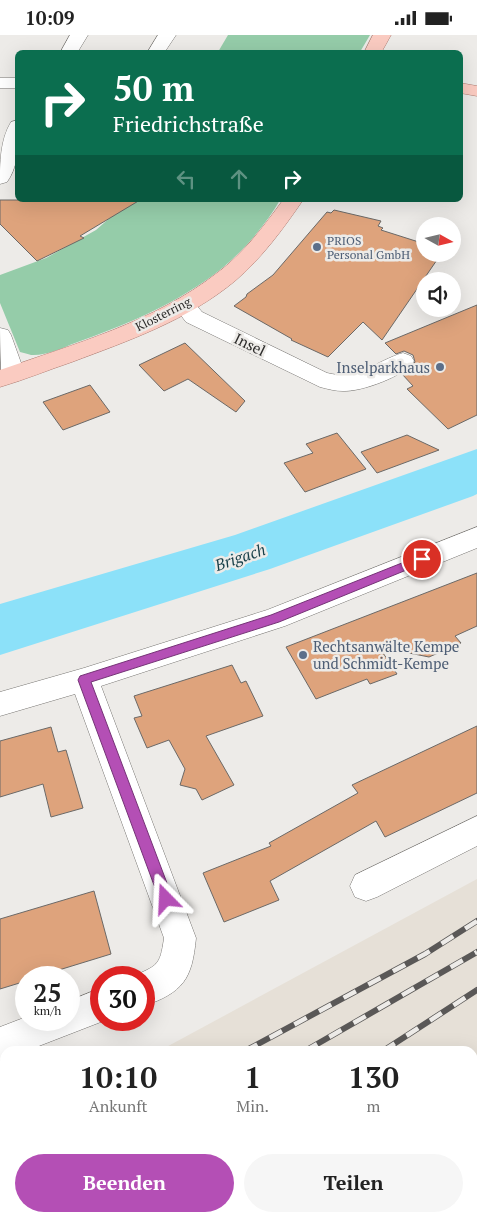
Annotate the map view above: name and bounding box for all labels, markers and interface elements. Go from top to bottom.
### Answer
text: 10:09 [25,5,74,30]
text: 50 m [113,65,194,111]
icon: right [30,70,95,135]
text: Friedrichstraße [113,109,264,138]
icon: left [172,165,200,193]
icon: ahead [225,165,253,193]
icon: right [278,165,306,193]
north arrow [416,217,461,263]
map controls [416,217,461,317]
place label: PRIOS Personal GmbH [327,233,410,262]
marker: PRIOS Personal GmbH [311,241,323,253]
button: sound [416,272,461,317]
street label: Klosterring [133,293,194,334]
street label: Insel [231,328,269,360]
place label: Inselparkhaus [336,357,430,377]
marker: Inselparkhaus [434,361,446,373]
water label: Brigach [211,538,268,576]
pin [401,538,443,580]
icon: arrive [408,545,436,573]
place label: Rechtsanwälte Kempe und Schmidt-Kempe [313,636,459,673]
marker: Rechtsanwälte Kempe und Schmidt-Kempe [297,649,309,661]
position arrow [139,872,191,924]
speed limit sign: 30 [90,966,155,1031]
text: 25 [33,976,62,1009]
text: km/h [34,1003,61,1018]
text: 10:10 [79,1057,157,1097]
text: 1 [244,1057,261,1097]
text: 130 [348,1057,399,1097]
text: Ankunft [89,1095,147,1117]
text: Min. [236,1095,269,1117]
text: m [367,1095,380,1117]
button: Beenden [15,1154,234,1212]
button: Teilen [244,1154,463,1212]

